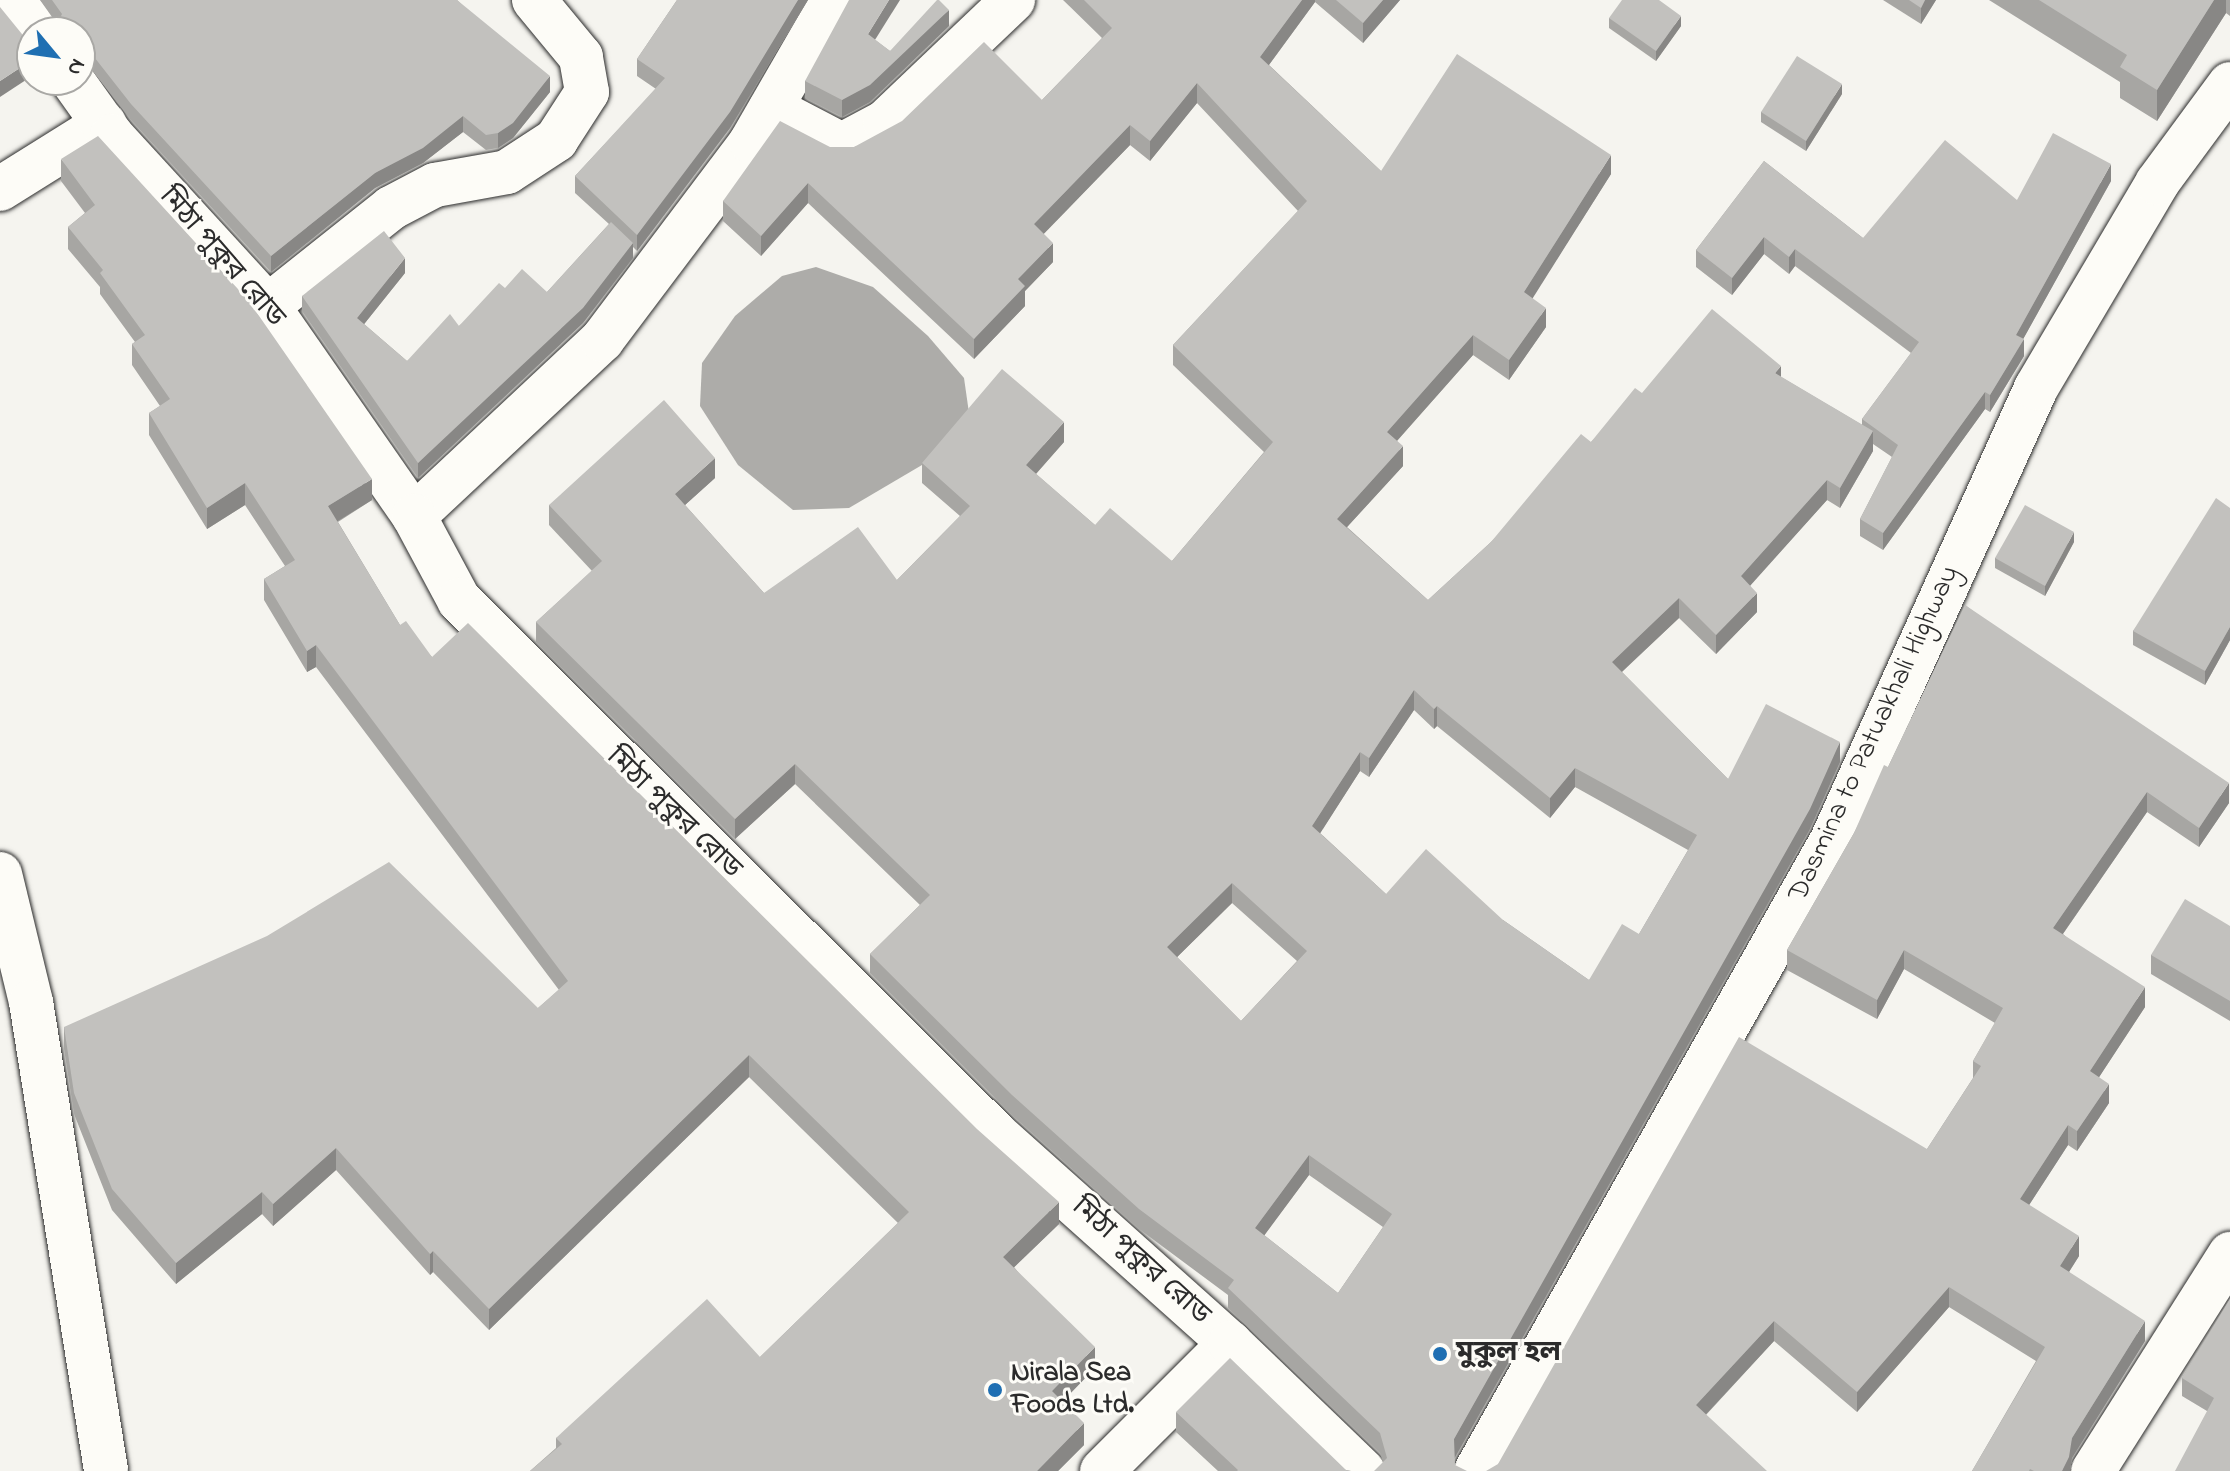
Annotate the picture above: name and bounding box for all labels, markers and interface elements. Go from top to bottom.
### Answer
north arrow [16,16,96,96]
text: N [58,52,93,81]
street label: মিঠা পুকুর রোড [151,181,291,335]
street label: Dasmina to Patuakhali Highway [1782,561,1968,907]
street label: মিঠা পুকুর রোড [598,741,748,887]
street label: মিঠা পুকুর রোড [1064,1191,1216,1333]
place label: মুকুল হল [1456,1337,1561,1371]
marker: মুকুল হল [1431,1345,1449,1363]
place label: Nirala Sea Foods Ltd. [1011,1357,1134,1423]
marker: Nirala Sea Foods Ltd. [986,1381,1004,1399]

